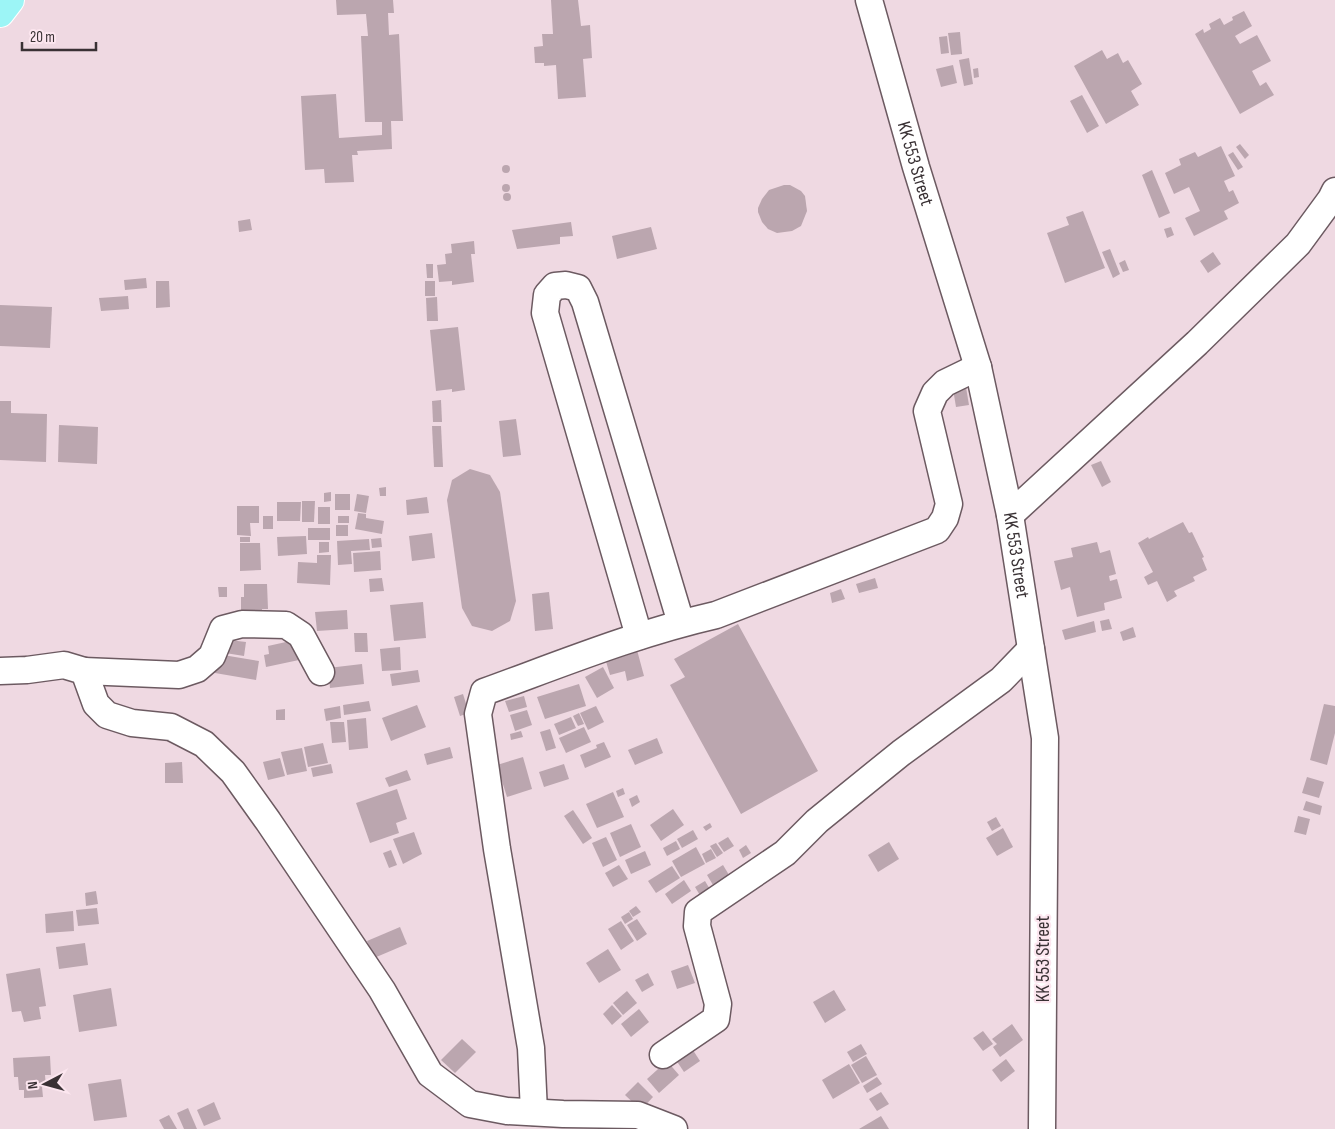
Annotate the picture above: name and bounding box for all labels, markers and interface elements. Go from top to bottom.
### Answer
scale bar [22,20,96,52]
text: 20 m [30,28,55,47]
street label: KK 553 Street [892,119,939,209]
street label: KK 553 Street [998,511,1034,600]
street label: KK 553 Street [1032,916,1055,1002]
north arrow [20,1059,70,1109]
text: N [24,1081,41,1090]

